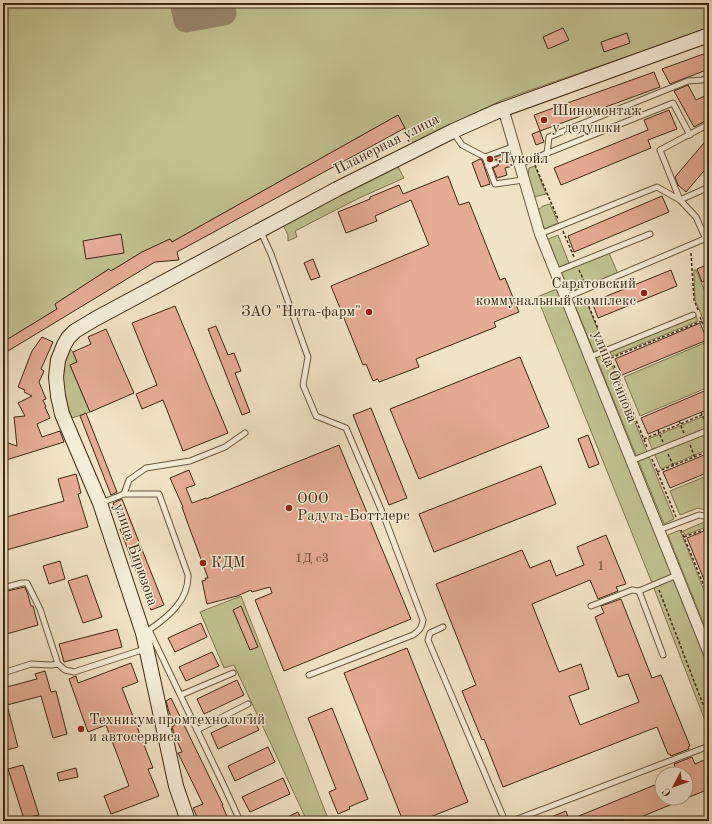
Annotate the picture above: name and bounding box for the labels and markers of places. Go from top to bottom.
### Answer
place label: Шиномонтаж у дедушки [552,104,642,136]
marker: Шиномонтаж у дедушки [539,115,549,125]
place label: Лукойл [498,152,548,167]
marker: Лукойл [485,154,495,164]
place label: Саратовский коммунальный комплекс [476,277,636,309]
marker: Саратовский коммунальный комплекс [639,288,649,298]
place label: ЗАО "Нита-фарм" [241,305,361,320]
marker: ЗАО "Нита-фарм" [364,307,374,317]
place label: ООО Радуга-Боттлерс [297,492,410,524]
marker: ООО Радуга-Боттлерс [284,503,294,513]
place label: КДМ [211,556,246,571]
marker: КДМ [198,558,208,568]
place label: Техникум промтехнологий и автосервиса [89,713,265,745]
marker: Техникум промтехнологий и автосервиса [76,724,86,734]

